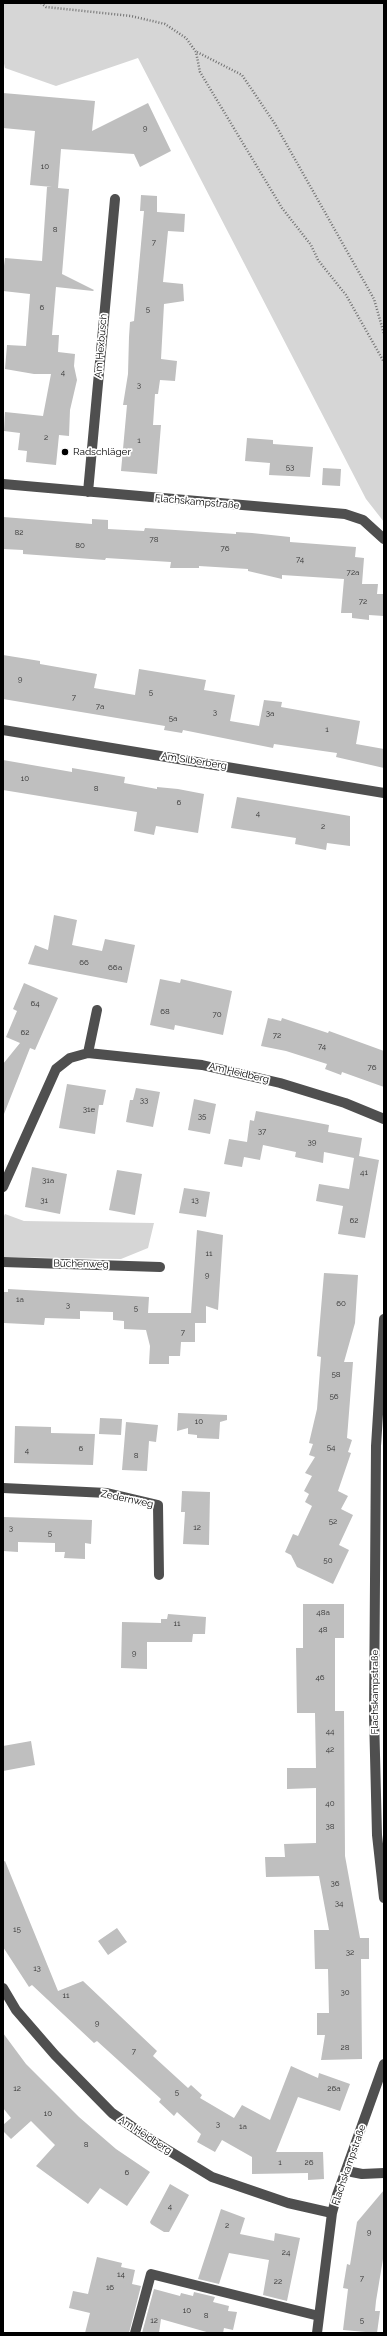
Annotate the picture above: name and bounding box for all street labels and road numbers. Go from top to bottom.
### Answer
street label: Am Hexbusch [92,313,110,379]
street label: Flachskampstraße [154,492,240,512]
street label: Am Silberberg [160,750,228,772]
street label: Am Heidberg [208,1060,270,1086]
street label: Buchenweg [53,1258,109,1270]
street label: Zedernweg [100,1488,154,1510]
street label: Flachskampstraße [369,1650,381,1734]
street label: Am Heidberg [116,2113,174,2157]
street label: Flachskampstraße [330,2123,368,2207]

